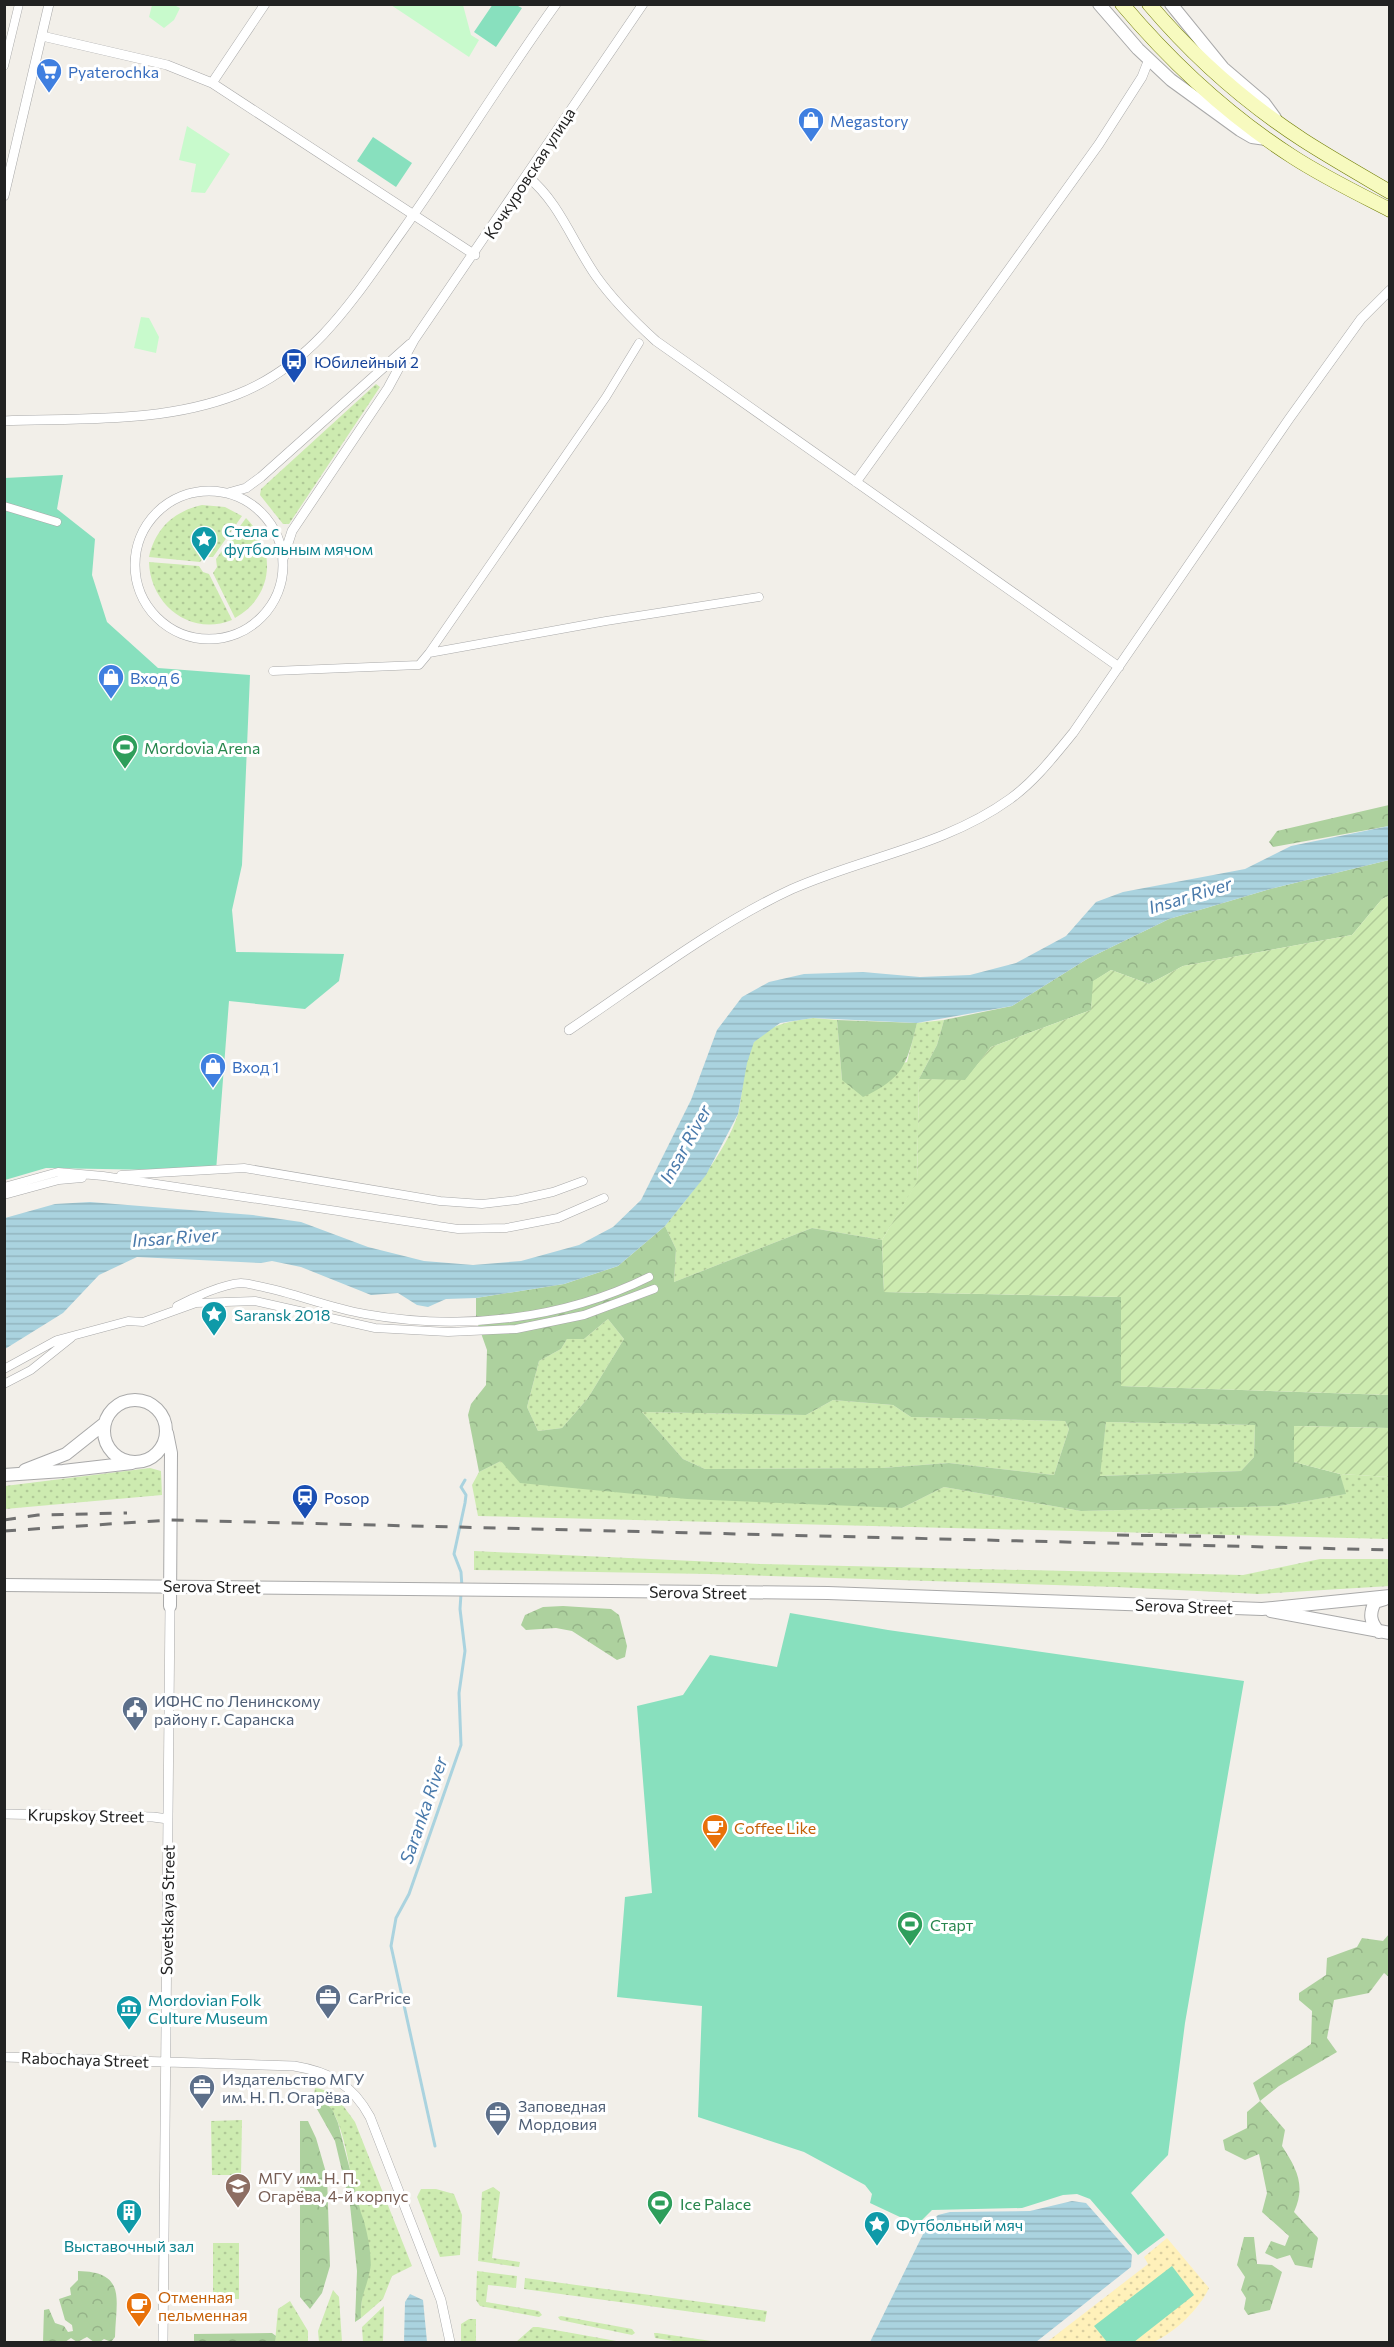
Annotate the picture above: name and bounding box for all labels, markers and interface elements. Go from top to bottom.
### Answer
supermarket icon: Pyaterochka [34,56,64,94]
place label: Pyaterochka [68,62,159,81]
street label: Кочкуровская улица [480,104,578,242]
shop icon: Megastory [796,105,826,143]
place label: Megastory [830,111,909,130]
bus stop icon: Юбилейный 2 [279,346,309,384]
place label: Юбилейный 2 [314,352,419,371]
place label: Стела с футбольным мячом [224,521,373,558]
place icon: Стела с футбольным мячом [189,524,219,562]
shop icon: Вход 6 [96,662,126,700]
place label: Вход 6 [130,668,180,687]
sports icon: Mordovia Arena [110,732,140,770]
place label: Mordovia Arena [144,738,260,757]
water label: Insar River [1146,872,1235,918]
shop icon: Вход 1 [198,1051,228,1089]
place label: Вход 1 [232,1057,279,1076]
water label: Insar River [655,1100,716,1187]
water label: Insar River [131,1223,219,1251]
place icon: Saransk 2018 [199,1299,229,1337]
place label: Saransk 2018 [234,1305,330,1324]
station icon: Posop [290,1482,320,1520]
place label: Posop [324,1488,369,1507]
street label: Serova Street [163,1576,262,1596]
street label: Serova Street [649,1582,748,1602]
street label: Serova Street [1135,1595,1234,1617]
place label: ИФНС по Ленинскому району г. Саранска [154,1691,321,1728]
public building icon: ИФНС по Ленинскому району г. Саранска [120,1694,150,1732]
water label: Saranka River [394,1753,452,1866]
street label: Krupskoy Street [27,1804,145,1826]
cafe icon: Coffee Like [700,1812,730,1850]
place label: Coffee Like [734,1818,816,1837]
street label: Sovetskaya Street [156,1844,178,1975]
sports icon: Старт [895,1909,925,1947]
place label: Старт [930,1915,974,1934]
office icon: CarPrice [313,1982,343,2020]
place label: CarPrice [348,1988,411,2007]
place label: Mordovian Folk Culture Museum [148,1990,268,2027]
museum icon: Mordovian Folk Culture Museum [114,1993,144,2031]
street label: Rabochaya Street [21,2047,150,2071]
place label: Издательство МГУ им. Н. П. Огарёва [222,2069,365,2106]
office icon: Издательство МГУ им. Н. П. Огарёва [187,2072,217,2110]
place label: Заповедная Мордовия [518,2096,606,2133]
office icon: Заповедная Мордовия [483,2099,513,2137]
place label: МГУ им. Н. П. Огарёва, 4-й корпус [258,2168,409,2205]
school or university icon: МГУ им. Н. П. Огарёва, 4-й корпус [223,2171,253,2209]
sports icon: Ice Palace [645,2188,675,2226]
place label: Ice Palace [680,2194,751,2213]
building icon: Выставочный зал [114,2197,144,2235]
place icon: Футбольный мяч [862,2209,892,2247]
place label: Футбольный мяч [896,2215,1023,2234]
place label: Выставочный зал [64,2236,194,2255]
place label: Отменная пельменная [158,2287,248,2324]
cafe icon: Отменная пельменная [124,2290,154,2328]

